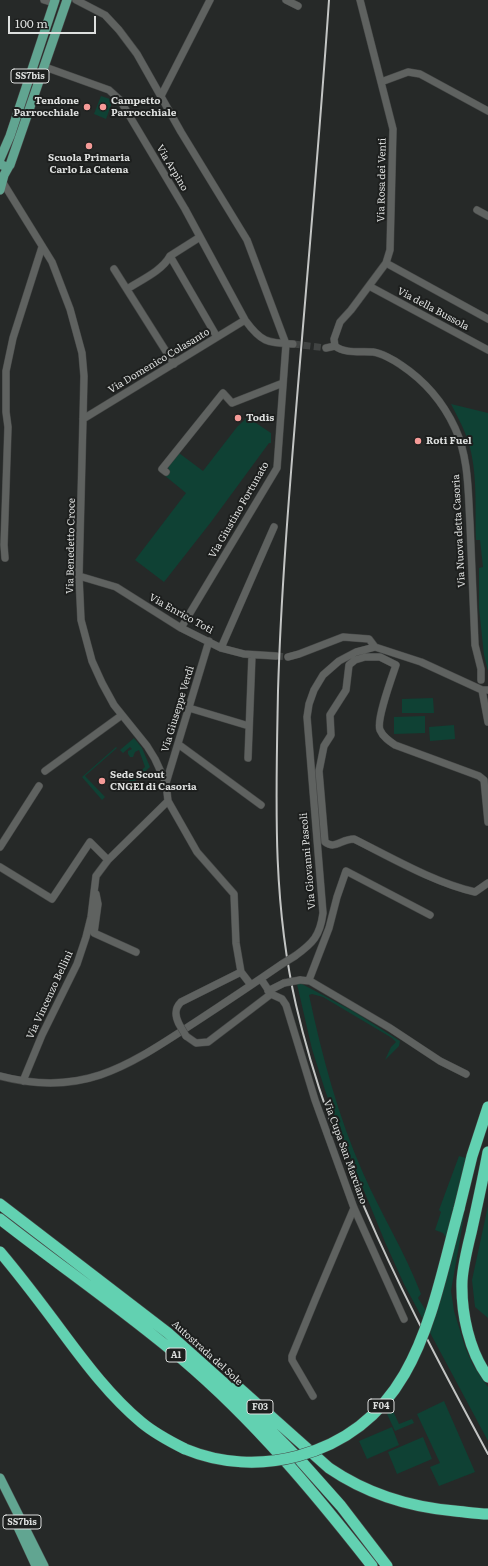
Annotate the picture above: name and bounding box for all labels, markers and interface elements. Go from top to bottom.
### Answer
scale bar [10,8,98,34]
text: 100 m [15,14,48,32]
road number: SS7bis [11,69,49,83]
place label: Tendone Parrocchiale [14,95,79,118]
place label: Campetto Parrocchiale [111,95,176,118]
marker: Tendone Parrocchiale [82,102,92,112]
marker: Campetto Parrocchiale [98,102,108,112]
street label: Via Rosa dei Venti [375,138,389,222]
marker: Scuola Primaria Carlo La Catena [84,141,94,151]
street label: Via Arpino [154,143,190,193]
place label: Scuola Primaria Carlo La Catena [48,152,130,176]
street label: Via della Bussola [395,285,471,333]
street label: Via Domenico Colasanto [106,326,212,396]
place label: Todis [246,412,274,424]
marker: Todis [233,413,243,423]
place label: Roti Fuel [426,435,472,447]
marker: Roti Fuel [413,436,423,446]
street label: Via Giustino Fortunato [206,460,272,560]
street label: Via Nuova detta Casoria [450,474,468,588]
street label: Via Benedetto Croce [64,498,78,594]
street label: Via Enrico Toti [147,591,215,637]
street label: Via Giuseppe Verdi [159,664,197,754]
place label: Sede Scout CNGEI di Casoria [110,769,197,792]
marker: Sede Scout CNGEI di Casoria [97,776,107,786]
street label: Via Giovanni Pascoli [298,812,318,910]
street label: Via Vincenzo Bellini [24,949,76,1041]
street label: Via Cupa San Marciano [321,1098,369,1206]
street label: Autostrada del Sole [169,1318,245,1388]
road number: A1 [166,1348,186,1362]
road number: F04 [368,1399,394,1413]
road number: F03 [247,1400,273,1414]
road number: SS7bis [3,1515,41,1529]

